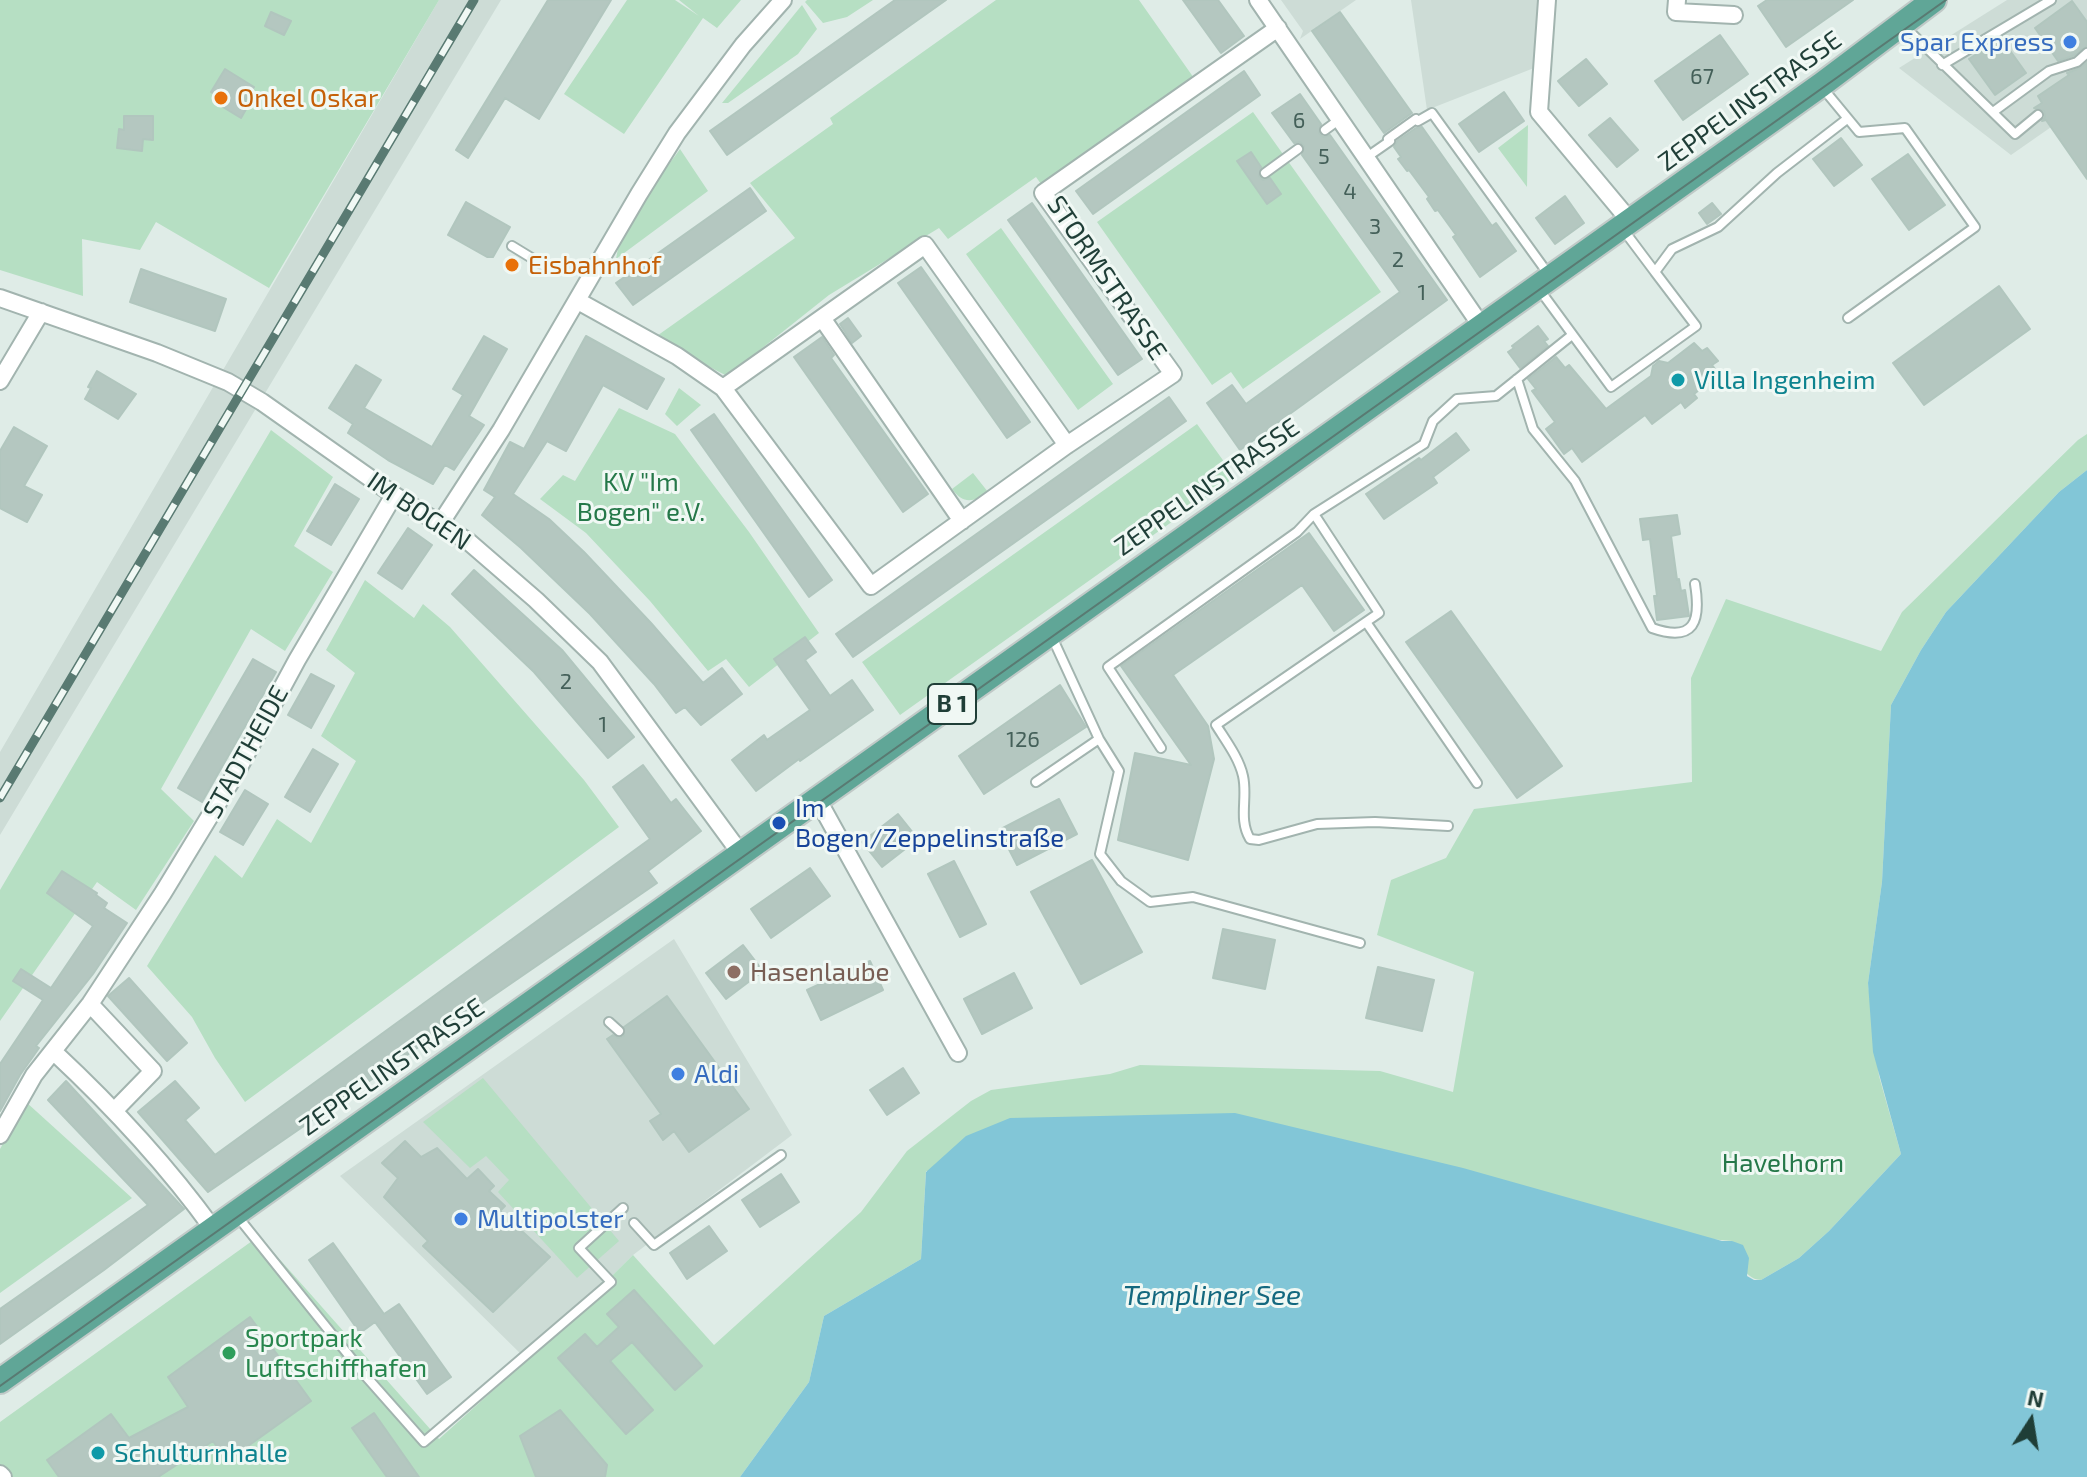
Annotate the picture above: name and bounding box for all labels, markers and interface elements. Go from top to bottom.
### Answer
street label: ZEPPELINSTRASSE [1652,24,1848,178]
place label: Spar Express [1900,26,2054,58]
marker: Spar Express [2061,33,2079,51]
house number: 67 [1690,64,1714,90]
place label: Onkel Oskar [237,82,378,114]
marker: Onkel Oskar [212,89,230,107]
house number: 6 [1293,108,1305,134]
house number: 5 [1318,144,1330,170]
house number: 4 [1343,179,1357,205]
street label: STORMSTRASSE [1041,190,1173,366]
house number: 3 [1369,214,1381,240]
house number: 2 [1392,247,1404,273]
place label: Eisbahnhof [528,249,661,281]
marker: Eisbahnhof [503,256,521,274]
house number: 1 [1418,280,1426,306]
place label: Villa Ingenheim [1694,364,1875,396]
marker: Villa Ingenheim [1669,371,1687,389]
street label: ZEPPELINSTRASSE [1108,412,1306,562]
street label: IM BOGEN [361,465,477,557]
park label: KV "Im Bogen" e.V. [577,466,705,528]
house number: 2 [560,669,572,695]
street label: STADTHEIDE [197,680,295,824]
road number: B 1 [928,684,976,724]
house number: 1 [599,712,607,738]
house number: 126 [1006,727,1040,753]
place label: Im Bogen/Zeppelinstraße [795,792,1064,854]
marker: Im Bogen/Zeppelinstraße [770,814,788,832]
place label: Hasenlaube [750,956,890,988]
marker: Hasenlaube [725,963,743,981]
street label: ZEPPELINSTRASSE [293,992,491,1142]
place label: Aldi [694,1058,739,1090]
marker: Aldi [669,1065,687,1083]
park label: Havelhorn [1722,1147,1844,1179]
place label: Multipolster [477,1203,624,1235]
marker: Multipolster [452,1210,470,1228]
water label: Templiner See [1123,1279,1301,1313]
place label: Sportpark Luftschiffhafen [245,1322,427,1384]
marker: Sportpark Luftschiffhafen [220,1344,238,1362]
north arrow [1991,1381,2071,1461]
text: N [2026,1383,2046,1412]
place label: Schulturnhalle [114,1437,288,1469]
marker: Schulturnhalle [89,1444,107,1462]

